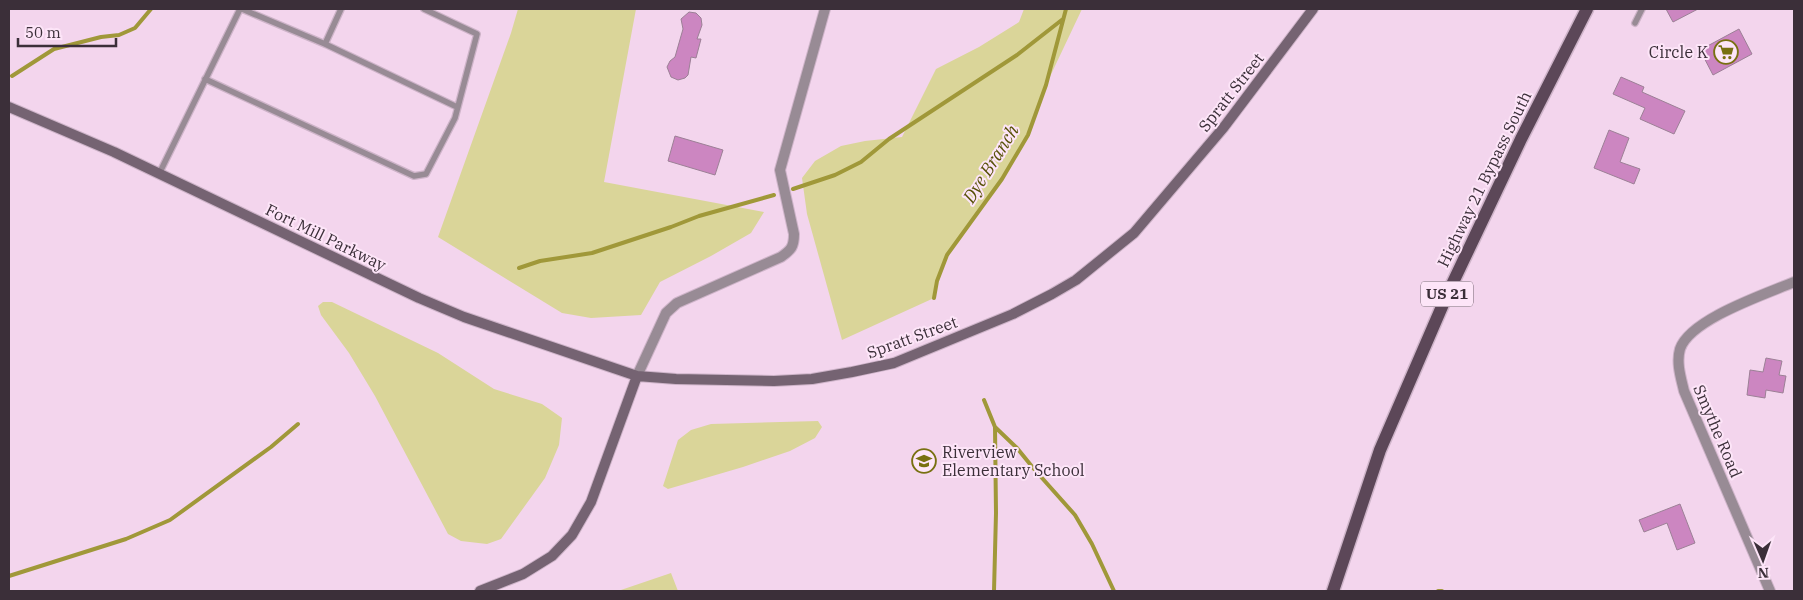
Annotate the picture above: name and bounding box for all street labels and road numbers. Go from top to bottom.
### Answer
street label: Spratt Street [1194,48,1268,135]
street label: Highway 21 Bypass South [1433,88,1535,270]
street label: Fort Mill Parkway [262,199,390,275]
road number: US 21 [1421,282,1473,306]
street label: Spratt Street [864,311,960,363]
street label: Smythe Road [1689,381,1747,481]

